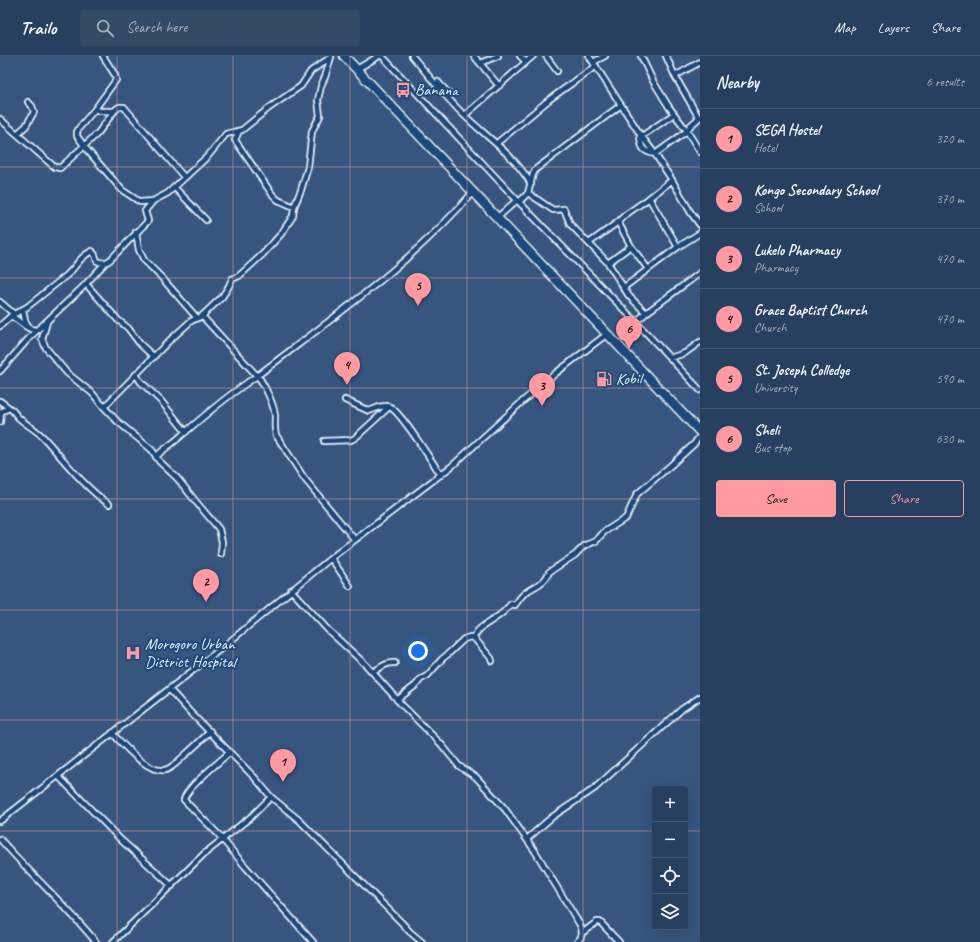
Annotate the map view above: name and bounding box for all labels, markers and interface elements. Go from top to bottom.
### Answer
search box [80,10,360,46]
text: Trailo [20,16,56,40]
icon: search [94,17,116,39]
text: Search here [126,18,188,37]
text: Map [834,19,856,36]
text: Layers [878,19,909,36]
text: Share [931,19,960,36]
text: Nearby [716,72,759,93]
text: 6 results [926,74,964,90]
place label: Banana [415,80,459,100]
bus stop icon: Banana [394,81,412,99]
text: SEGA Hostel [754,121,820,140]
text: 1 [726,131,732,147]
text: 320 m [936,131,964,147]
text: Hotel [754,140,777,156]
text: Kongo Secondary School [754,181,878,200]
text: 2 [726,191,732,207]
text: 370 m [936,191,964,207]
text: School [754,200,782,216]
text: Lukelo Pharmacy [754,241,840,260]
text: 3 [726,251,732,267]
text: 470 m [936,251,964,267]
text: Pharmacy [754,260,798,276]
pin: 5 [405,273,431,306]
text: Grace Baptist Church [754,301,867,320]
text: 4 [726,311,732,327]
text: 470 m [936,311,964,327]
pin: 6 [616,316,642,349]
text: Church [754,320,787,336]
pin: 4 [334,352,360,385]
text: St. Joseph Colledge [754,361,849,380]
place label: Kobil [616,369,645,389]
fuel station icon: Kobil [595,370,613,388]
text: 5 [726,371,732,387]
text: 590 m [936,371,964,387]
pin: 3 [529,373,555,406]
text: University [754,380,797,396]
text: Sheli [754,421,779,440]
text: 6 [726,431,732,447]
text: 630 m [936,431,964,447]
text: Bus stop [754,440,791,456]
button: Save [716,480,836,517]
button: Share [844,480,964,517]
pin: 2 [193,569,219,602]
place label: Morogoro Urban District Hospital [145,634,239,672]
your location [408,641,428,661]
hospital icon: Morogoro Urban District Hospital [124,644,142,662]
pin: 1 [270,749,296,782]
map controls [652,786,688,930]
button: + [652,786,688,822]
button: − [652,822,688,858]
button: locate [652,858,688,894]
button: layers [652,894,688,930]

